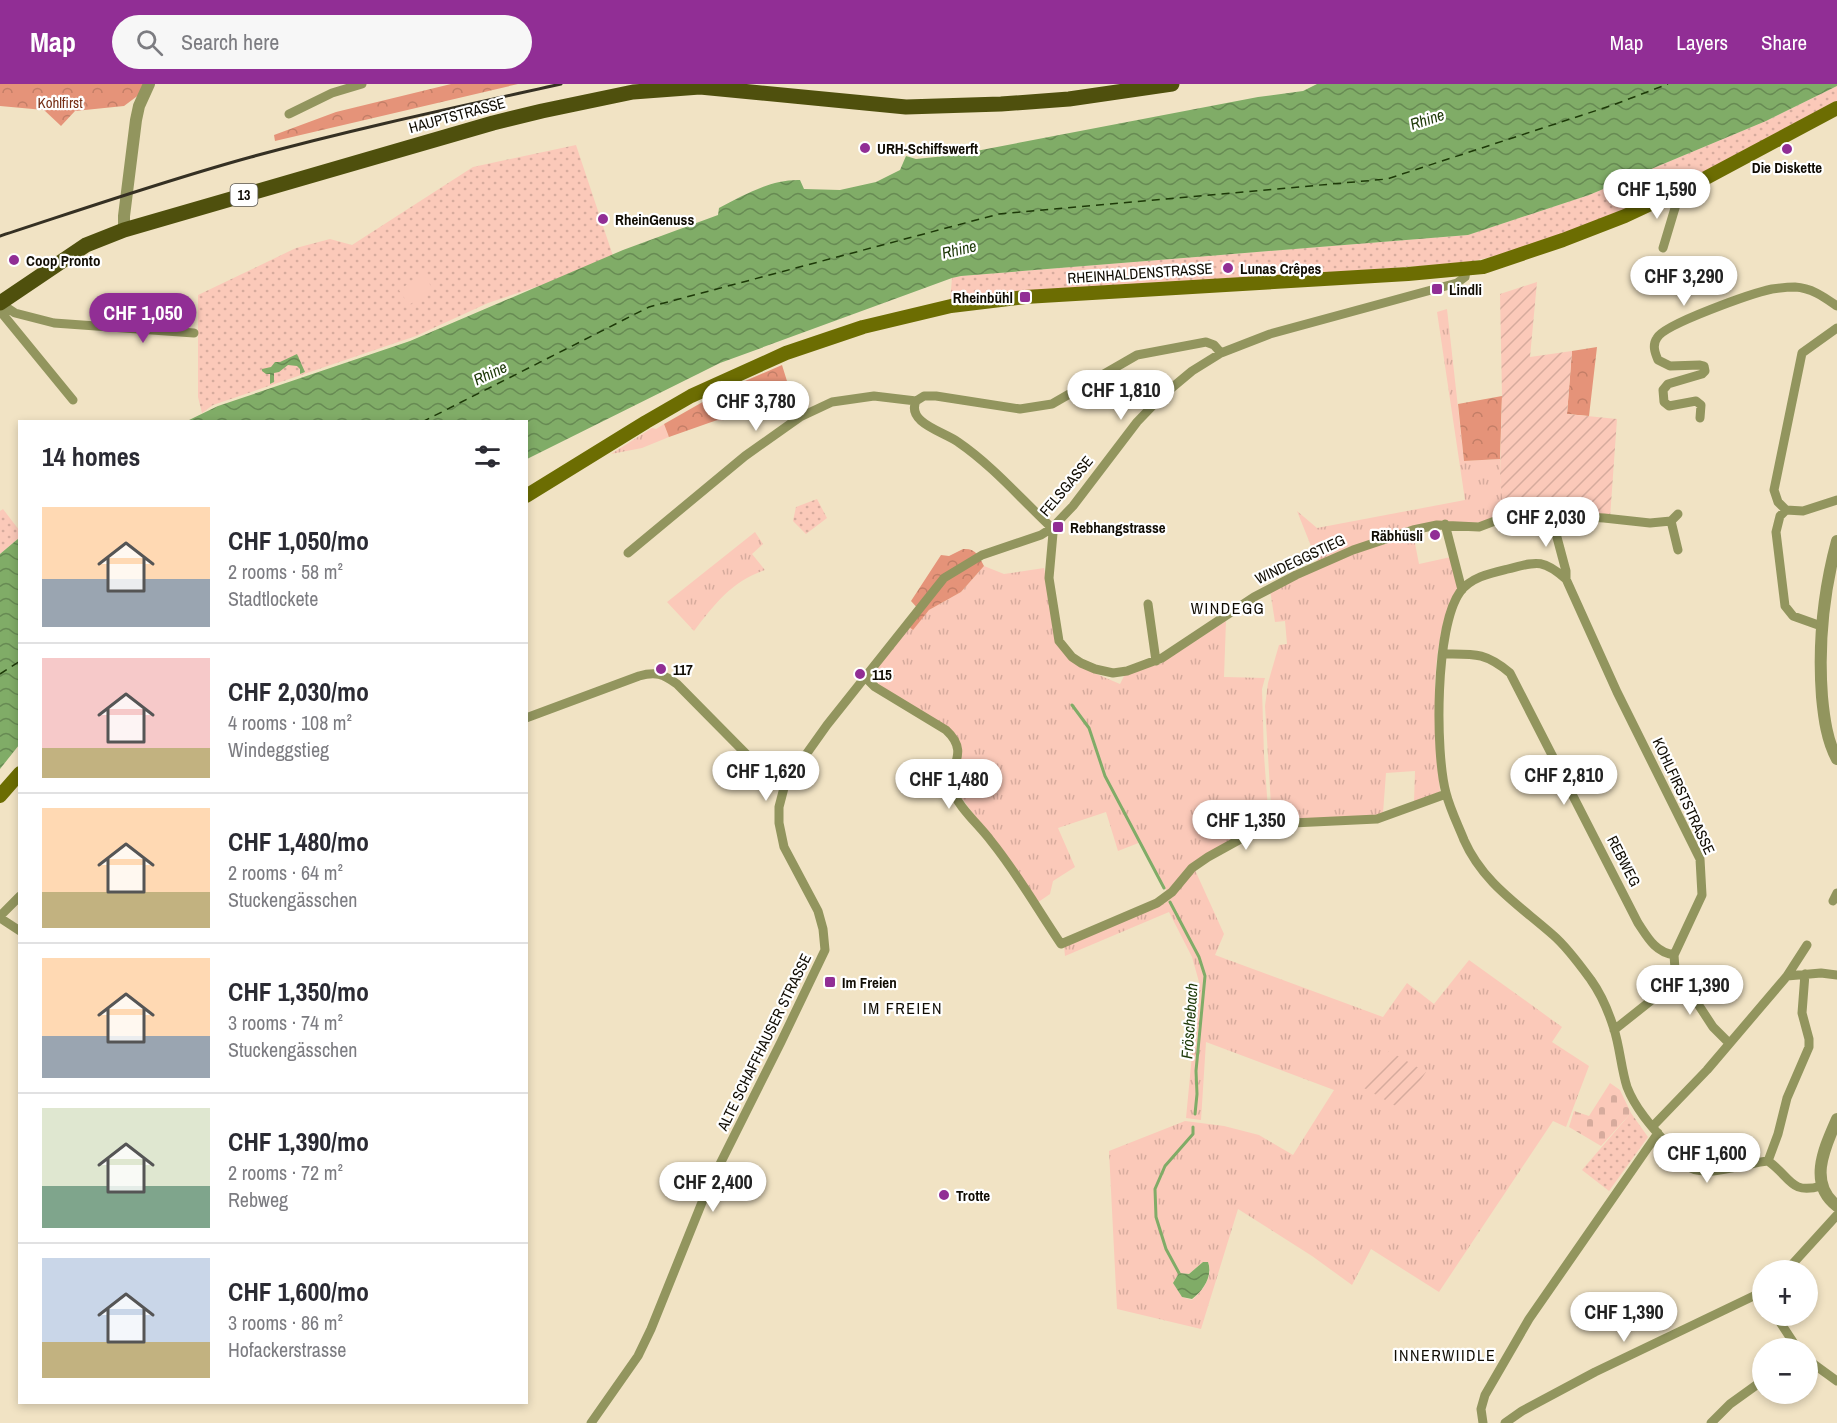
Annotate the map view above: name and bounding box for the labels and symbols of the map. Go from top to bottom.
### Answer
park label: Kohlfirst [37,92,83,113]
street label: HAUPTSTRASSE [406,92,508,138]
water label: Rhine [1407,103,1447,135]
place label: URH-Schiffswerft [877,138,978,159]
marker: URH-Schiffswerft [858,141,872,155]
marker: Die Diskette [1780,142,1794,156]
place label: Die Diskette [1752,157,1822,178]
pin: CHF 1,590 [1588,169,1726,220]
road number: 13 [230,184,258,206]
place label: RheinGenuss [615,209,694,230]
marker: RheinGenuss [596,212,610,226]
water label: Rhine [939,234,979,264]
place label: Coop Pronto [26,250,100,271]
marker: Coop Pronto [7,253,21,267]
pin: CHF 3,290 [1615,256,1753,307]
street label: RHEINHALDENSTRASSE [1067,257,1213,289]
place label: Lunas Crêpes [1240,258,1322,279]
marker: Lunas Crêpes [1221,261,1235,275]
place label: Lindli [1449,279,1482,300]
marker: Lindli [1430,282,1444,296]
place label: Rheinbühl [953,287,1013,308]
marker: Rheinbühl [1018,290,1032,304]
pin: CHF 1,050 [74,293,212,344]
water label: Rhine [469,356,511,390]
pin: CHF 1,810 [1052,370,1190,421]
pin: CHF 3,780 [687,381,825,432]
street label: FELSGASSE [1034,451,1098,521]
pin: CHF 2,030 [1477,497,1615,548]
place label: Rebhangstrasse [1070,517,1166,538]
marker: Rebhangstrasse [1051,520,1065,534]
place label: Räbhüsli [1371,525,1423,546]
marker: Räbhüsli [1428,528,1442,542]
street label: WINDEGGSTIEG [1252,529,1348,589]
district label: WINDEGG [1191,597,1265,619]
place label: 117 [673,659,693,680]
marker: 117 [654,662,668,676]
place label: 115 [872,664,892,685]
marker: 115 [853,667,867,681]
street label: KOHLFIRSTSTRASSE [1648,734,1720,858]
pin: CHF 1,620 [697,751,835,802]
pin: CHF 2,810 [1495,755,1633,806]
pin: CHF 1,480 [880,759,1018,810]
pin: CHF 1,350 [1177,800,1315,851]
street label: REBWEG [1602,832,1646,890]
street label: ALTE SCHAFFHAUSER STRASSE [711,950,816,1135]
pin: CHF 1,390 [1621,965,1759,1016]
place label: Im Freien [842,972,897,993]
marker: Im Freien [823,975,837,989]
water label: Fröschebach [1175,982,1203,1060]
district label: IM FREIEN [863,997,943,1019]
pin: CHF 1,600 [1638,1133,1776,1184]
pin: CHF 2,400 [644,1162,782,1213]
place label: Trotte [956,1185,990,1206]
marker: Trotte [937,1188,951,1202]
pin: CHF 1,390 [1555,1292,1693,1343]
district label: INNERWIIDLE [1394,1344,1496,1366]

